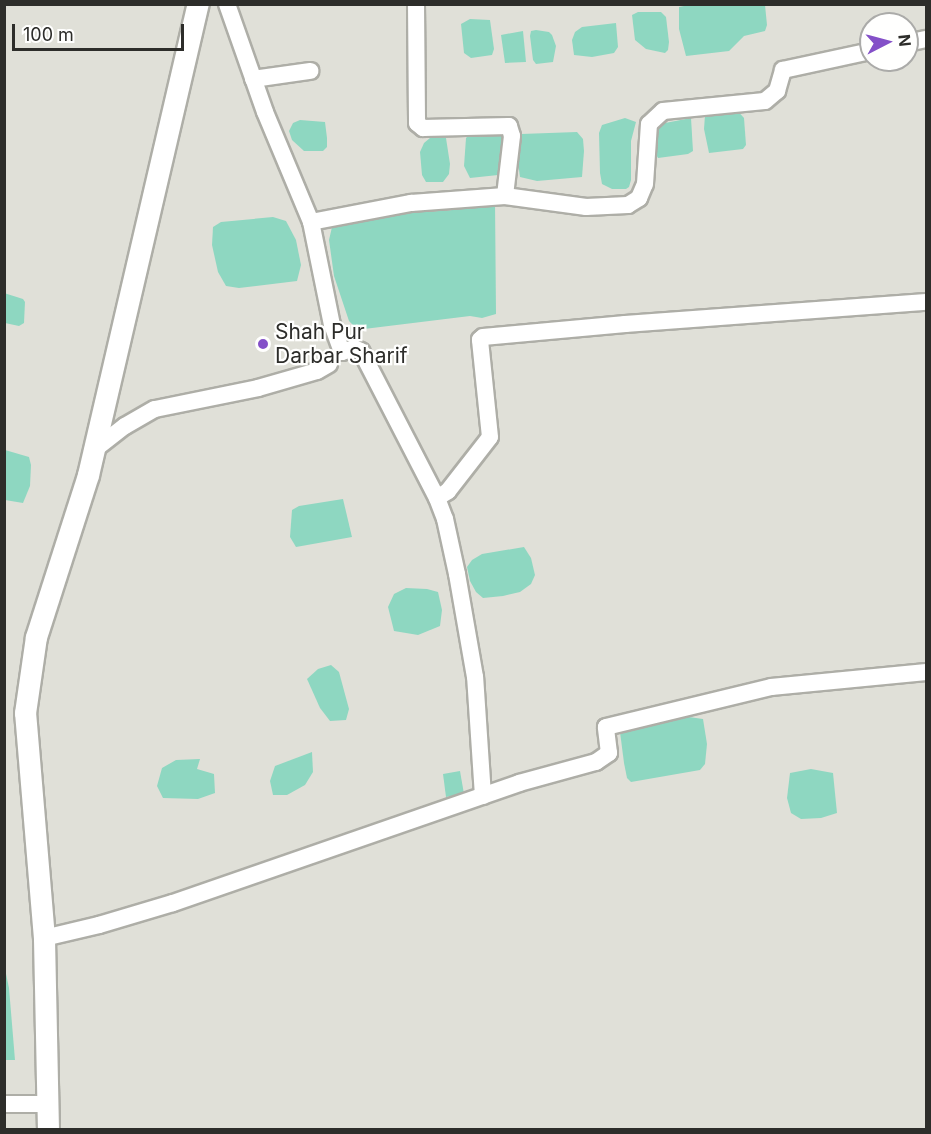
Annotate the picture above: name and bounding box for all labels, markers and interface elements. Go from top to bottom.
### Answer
scale bar [15,12,188,50]
north arrow [859,12,919,72]
text: 100 m [23,24,74,45]
text: N [894,33,915,47]
place label: Shah Pur Darbar Sharif [275,319,408,369]
marker: Shah Pur Darbar Sharif [256,337,270,351]

